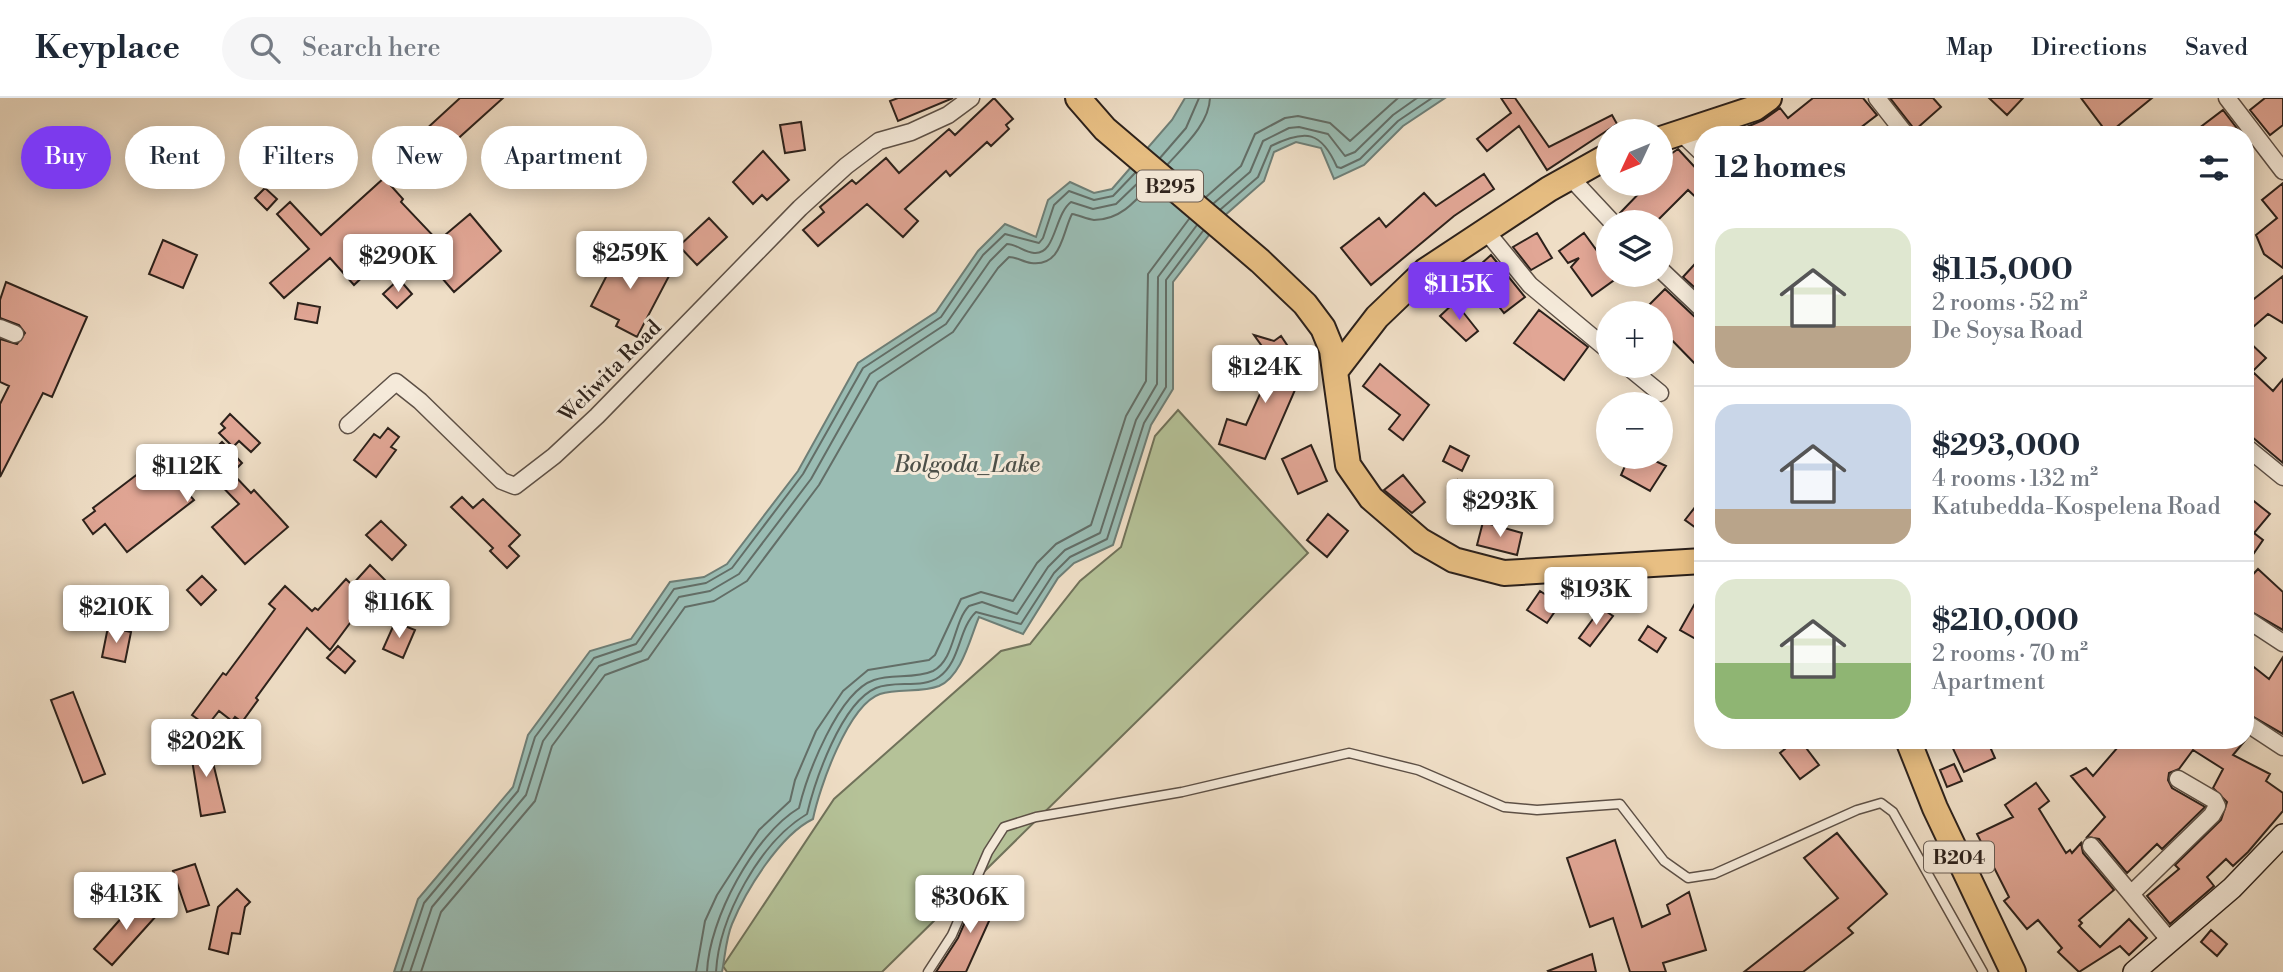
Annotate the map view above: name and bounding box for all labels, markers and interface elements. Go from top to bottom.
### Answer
search box [222,17,712,80]
text: Keyplace [35,28,180,69]
icon: search [246,29,284,67]
text: Search here [302,32,441,64]
text: Map [1946,33,1993,63]
text: Directions [2031,33,2147,63]
text: Saved [2185,33,2248,63]
north arrow [1596,119,1673,196]
map controls [1596,119,1673,469]
chip: Buy [21,126,111,189]
chip: Rent [125,126,225,189]
chip: Filters [239,126,358,189]
chip: New [372,126,467,189]
chip: Apartment [481,126,647,189]
text: 12 homes [1715,149,1846,187]
icon: filters [2195,149,2233,187]
road number: B295 [1137,170,1203,202]
button: layers [1596,210,1673,287]
pin: $259K [581,232,679,291]
pin: $290K [349,234,447,294]
text: $259K [592,240,668,268]
text: $290K [359,243,437,271]
text: $115,000 [1932,251,2073,289]
icon: home [1771,256,1855,340]
pin: $115K [1410,262,1508,322]
text: $115K [1424,271,1494,299]
text: 2 rooms · 52 m² [1932,289,2088,317]
button: + [1596,301,1673,378]
street label: Weliwita Road [553,315,667,429]
text: De Soysa Road [1932,317,2083,345]
pin: $124K [1216,345,1314,405]
text: $124K [1228,354,1302,382]
button: − [1596,392,1673,469]
text: $293,000 [1932,427,2080,465]
icon: home [1771,432,1855,516]
pin: $112K [138,444,236,504]
water label: Bolgoda_Lake [893,451,1040,479]
text: $112K [152,453,222,481]
text: 4 rooms · 132 m² [1932,465,2098,493]
pin: $293K [1451,480,1549,539]
text: $293K [1462,488,1538,516]
text: Katubedda-Kospelena Road [1932,493,2221,521]
pin: $193K [1547,568,1645,627]
text: $193K [1560,576,1632,604]
pin: $116K [350,580,448,640]
pin: $210K [67,586,165,645]
text: $116K [365,589,433,617]
text: $210K [79,594,153,622]
text: $210,000 [1932,602,2079,640]
icon: home [1771,607,1855,691]
text: 2 rooms · 70 m² [1932,640,2088,668]
text: Apartment [1932,668,2045,696]
pin: $202K [157,720,255,779]
text: $202K [167,728,245,756]
road number: B204 [1924,842,1994,872]
pin: $413K [77,872,175,932]
pin: $306K [921,876,1019,935]
text: $413K [90,881,162,909]
text: $306K [931,884,1009,912]

